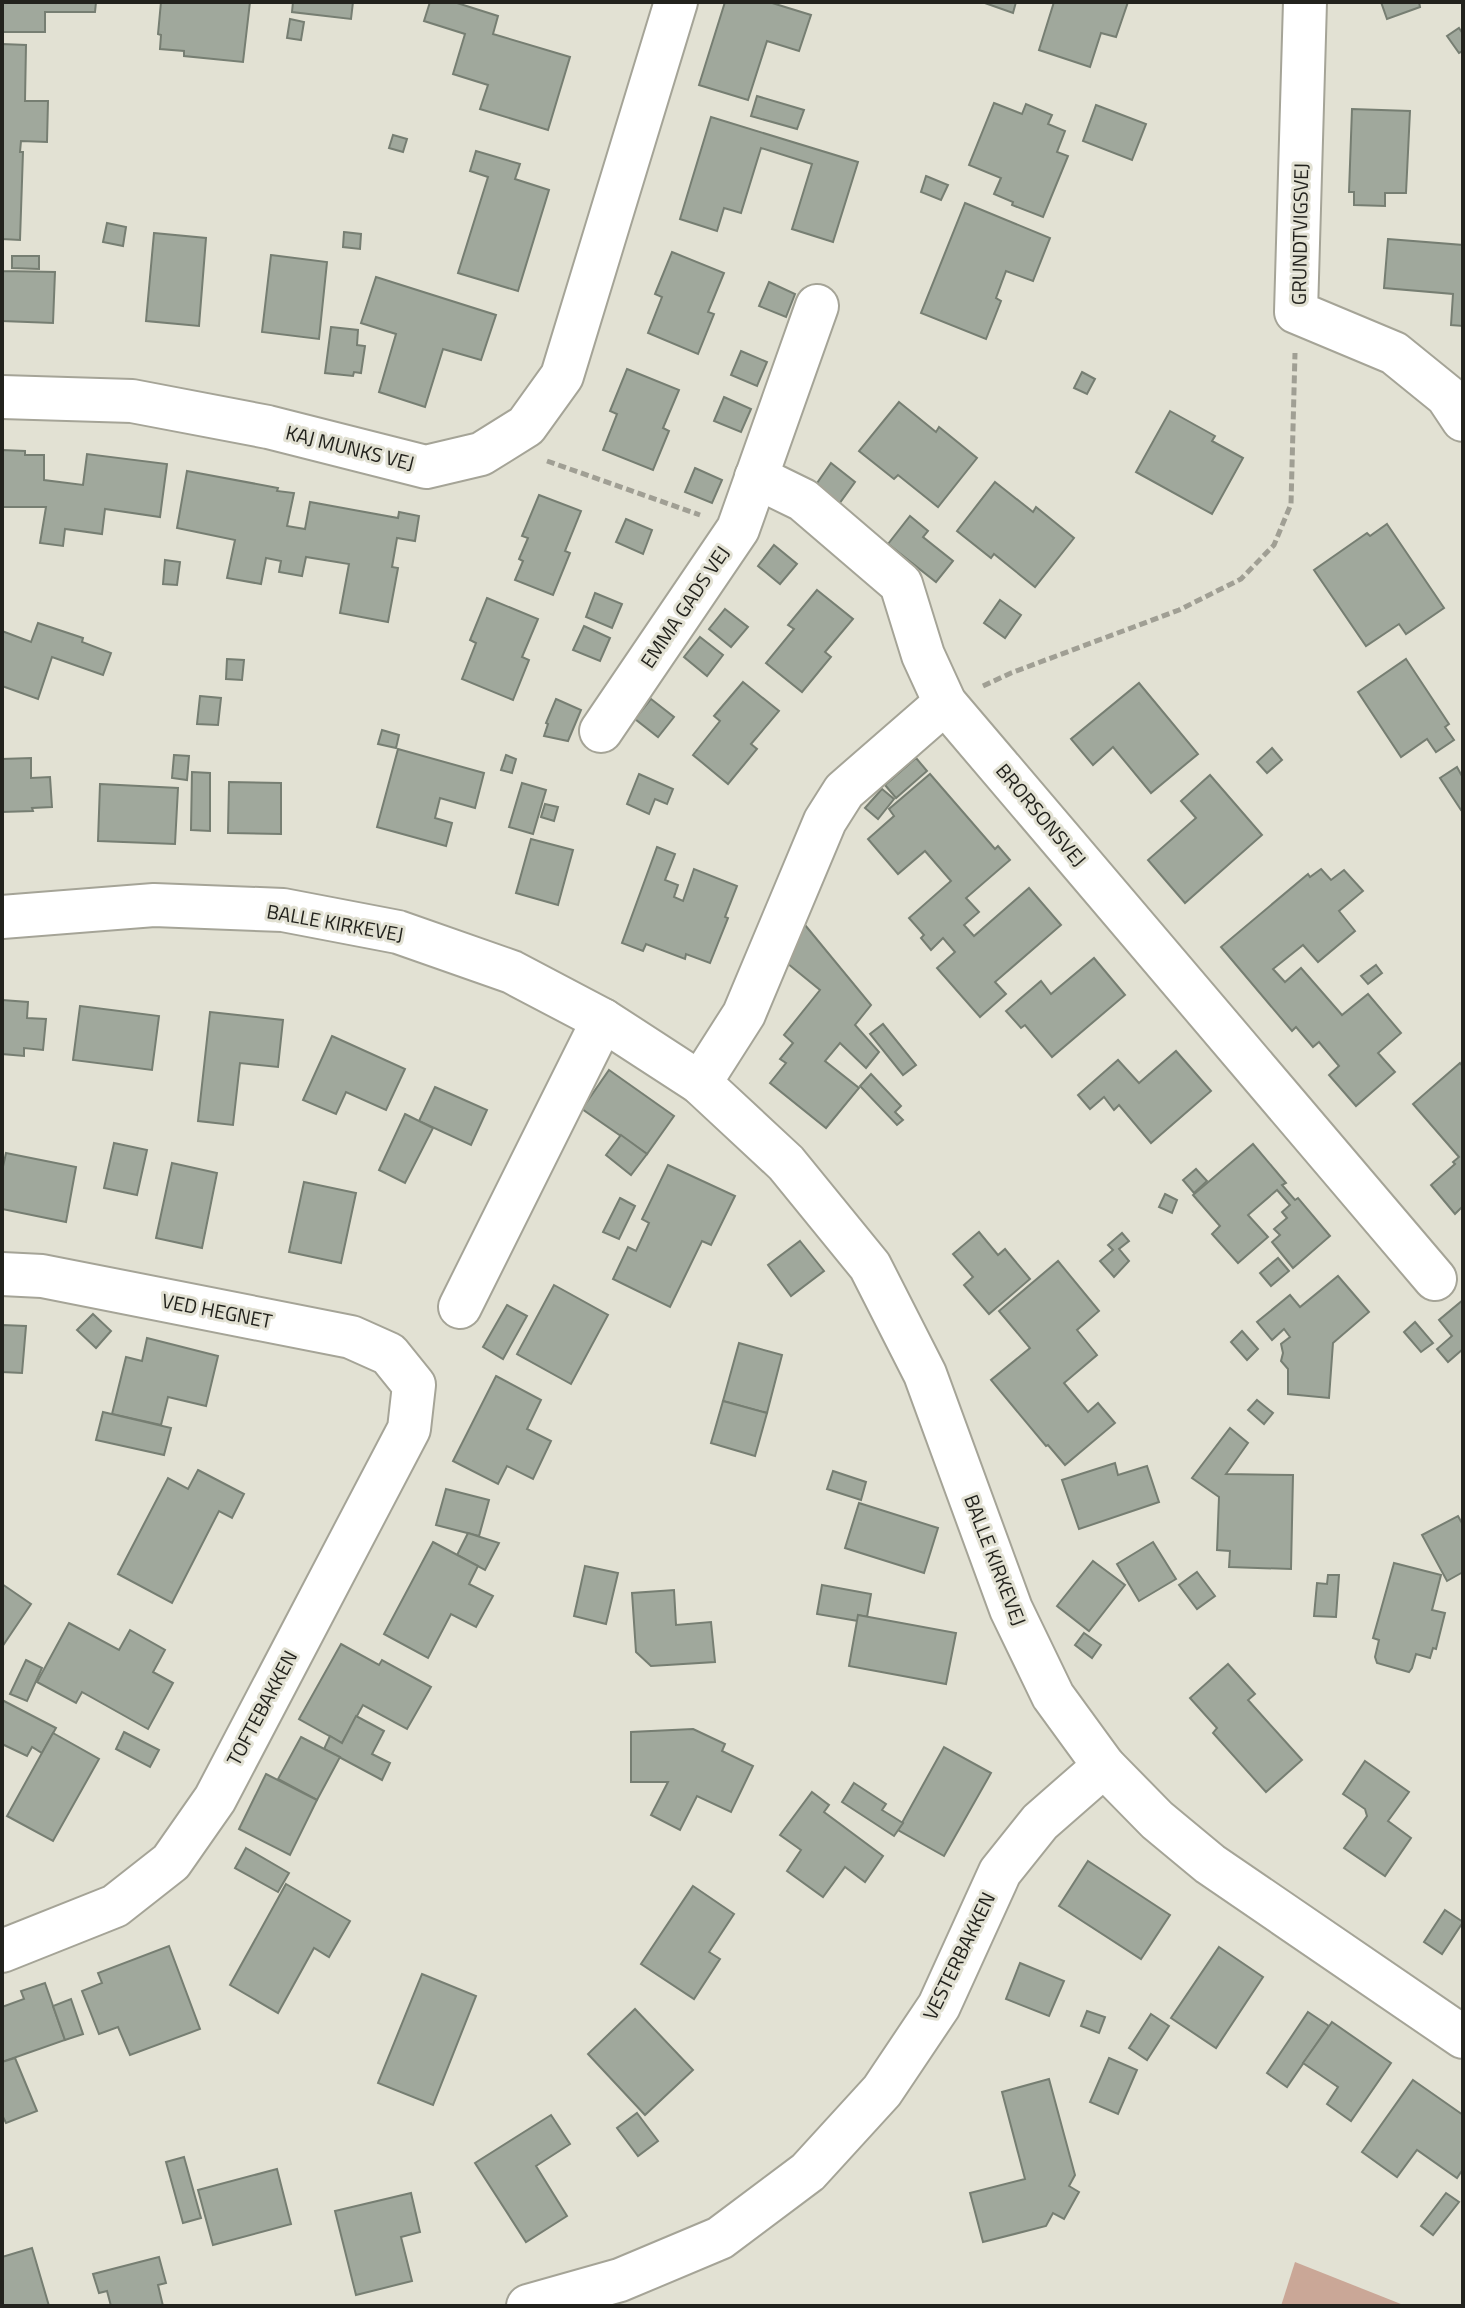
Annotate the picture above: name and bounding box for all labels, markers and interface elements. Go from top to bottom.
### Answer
street label: GRUNDTVIGSVEJ [1283,163,1316,305]
street label: KAJ MUNKS VEJ [282,417,418,478]
street label: EMMA GADS VEJ [632,539,737,674]
street label: BRORSONSVEJ [989,756,1094,873]
street label: BALLE KIRKEVEJ [264,895,406,950]
street label: VED HEGNET [159,1285,275,1336]
street label: BALLE KIRKEVEJ [956,1490,1035,1630]
street label: TOFTEBAKKEN [218,1645,305,1771]
street label: VESTERBAKKEN [914,1887,1003,2025]

